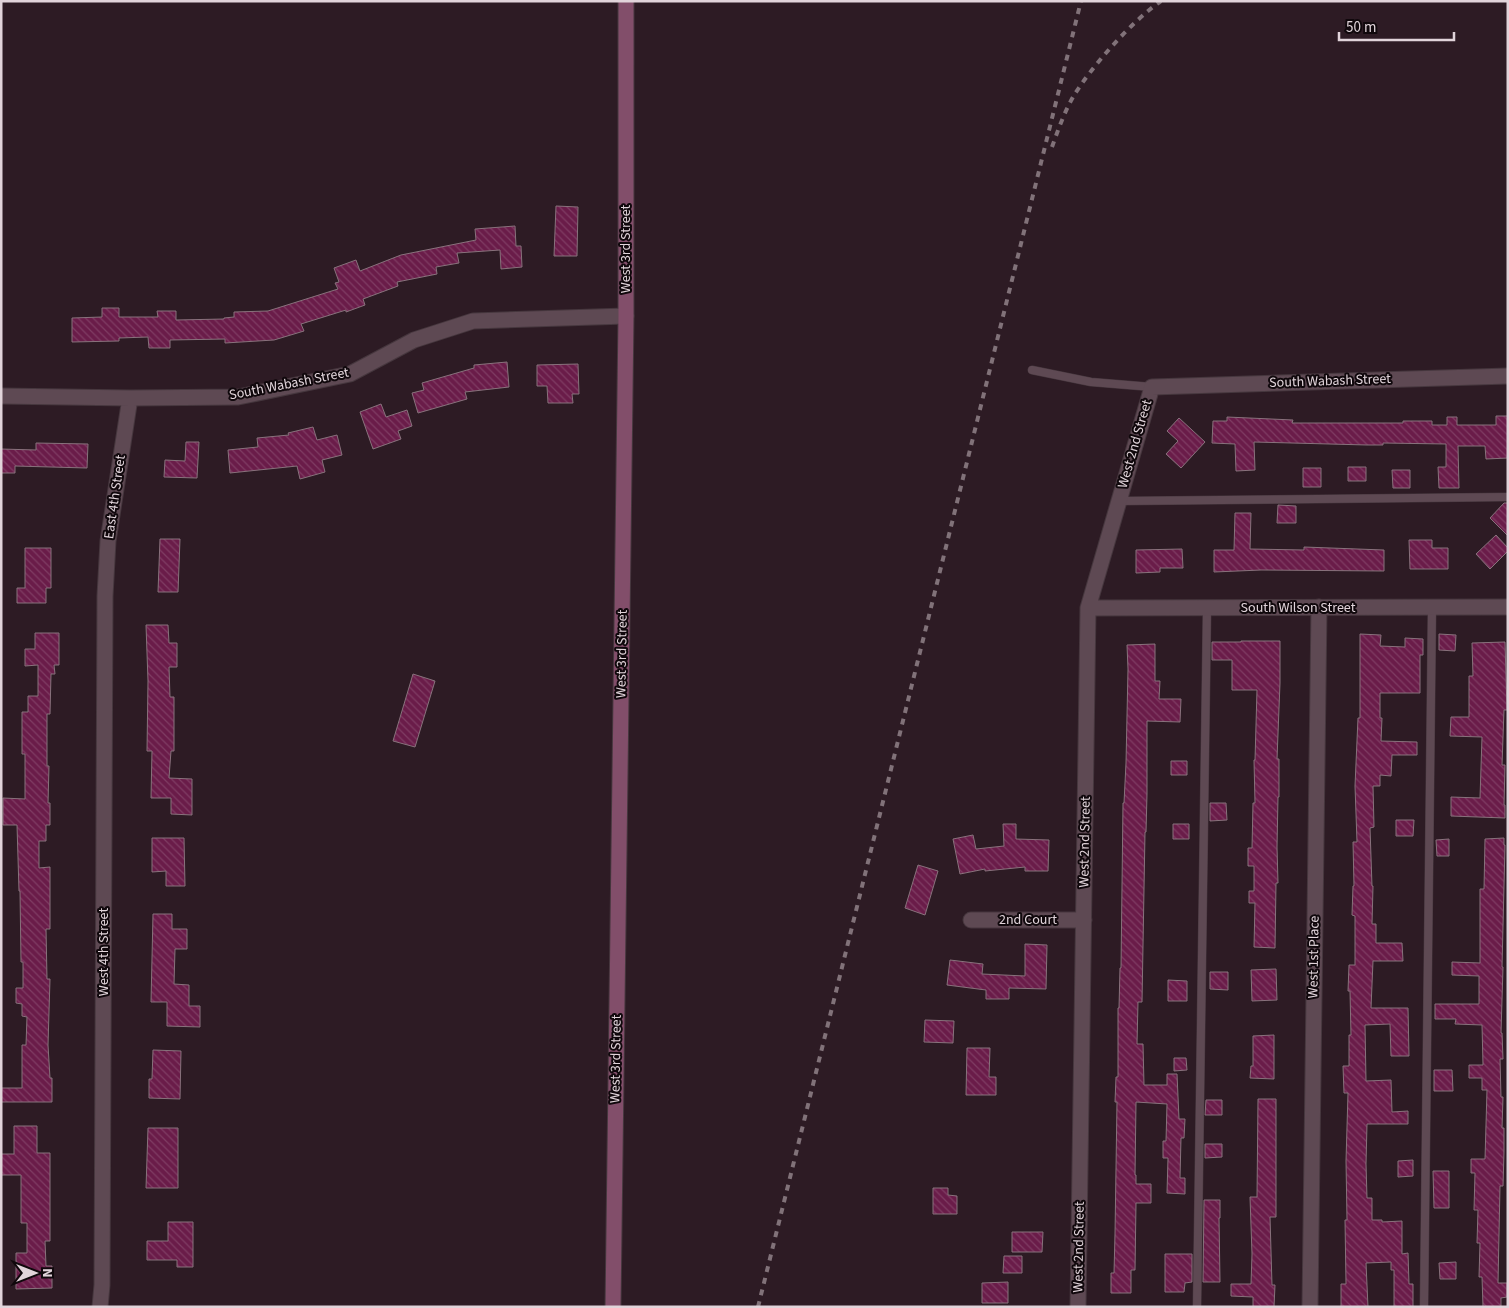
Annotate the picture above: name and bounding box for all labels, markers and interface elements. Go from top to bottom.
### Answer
scale bar [1339,10,1454,42]
text: 50 m [1346,17,1376,38]
street label: West 3rd Street [616,205,636,293]
street label: South Wabash Street [227,363,351,405]
street label: South Wabash Street [1269,369,1391,393]
street label: West 2nd Street [1113,397,1157,491]
street label: East 4th Street [99,453,131,540]
street label: South Wilson Street [1241,598,1356,618]
street label: West 3rd Street [611,609,633,698]
street label: West 2nd Street [1074,796,1096,888]
street label: West 4th Street [94,908,114,996]
street label: 2nd Court [999,910,1057,930]
street label: West 1st Place [1303,915,1325,999]
street label: West 3rd Street [605,1014,627,1103]
street label: West 2nd Street [1068,1201,1090,1293]
north arrow [10,1248,60,1298]
text: N [37,1268,57,1278]

